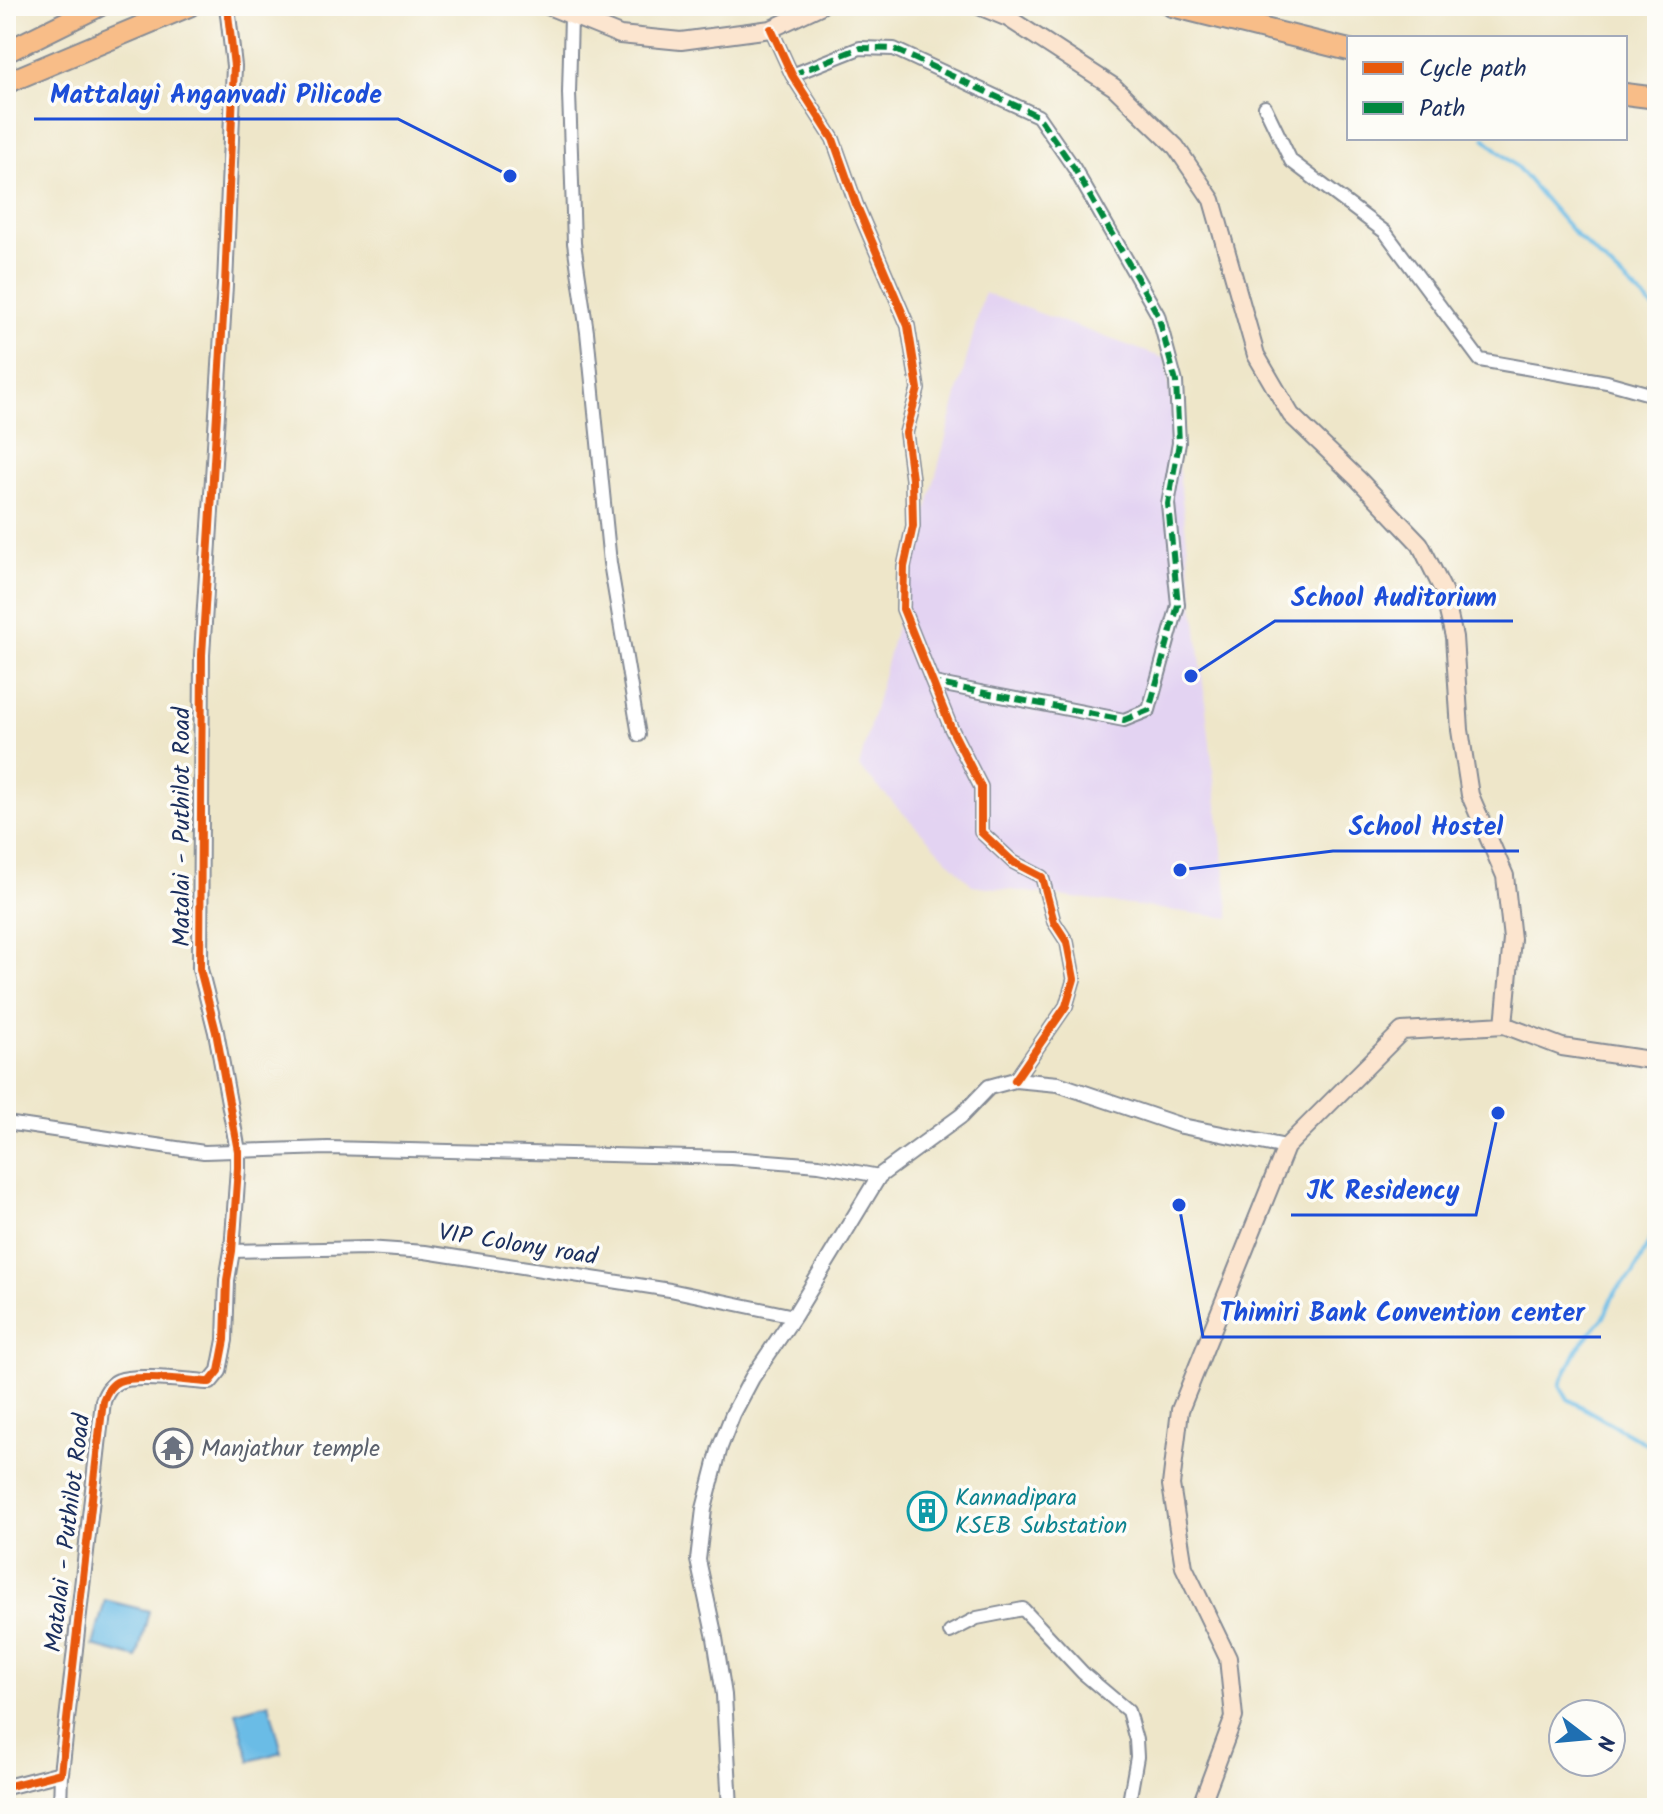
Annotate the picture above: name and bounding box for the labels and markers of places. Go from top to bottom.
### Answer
callout: Mattalayi Anganvadi Pilicode [34,69,398,119]
callout: School Auditorium [1275,571,1513,621]
callout: School Hostel [1333,801,1519,851]
callout: JK Residency [1291,1165,1476,1215]
callout: Thimiri Bank Convention center [1203,1287,1601,1337]
temple icon: Manjathur temple [152,1427,194,1469]
place label: Manjathur temple [201,1430,380,1469]
place label: Kannadipara KSEB Substation [955,1479,1127,1546]
building icon: Kannadipara KSEB Substation [906,1490,948,1532]

